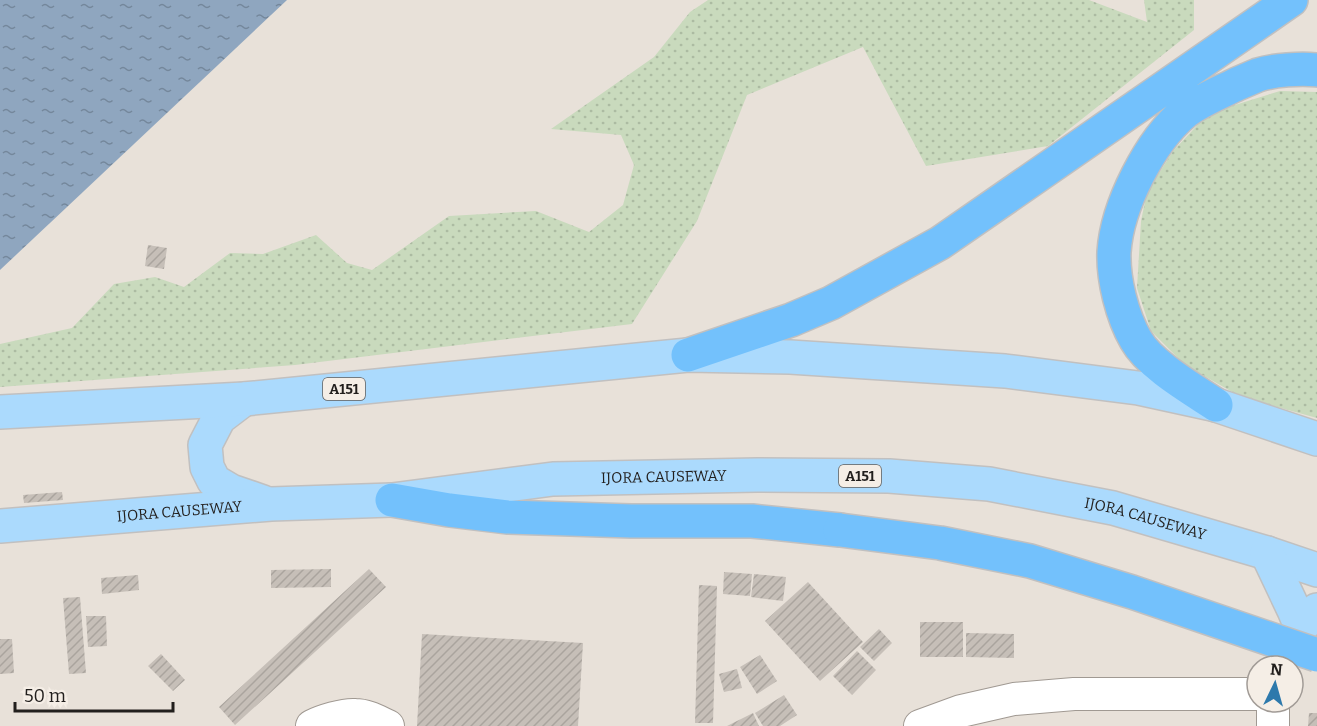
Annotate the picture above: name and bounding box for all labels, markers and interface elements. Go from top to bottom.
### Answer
road number: A151 [323,378,365,400]
road number: A151 [839,465,881,487]
street label: IJORA CAUSEWAY [601,467,727,487]
street label: IJORA CAUSEWAY [1083,494,1209,544]
street label: IJORA CAUSEWAY [116,497,243,525]
north arrow [1245,654,1305,714]
text: N [1269,660,1283,680]
scale bar [15,675,172,713]
text: 50 m [24,685,66,707]

